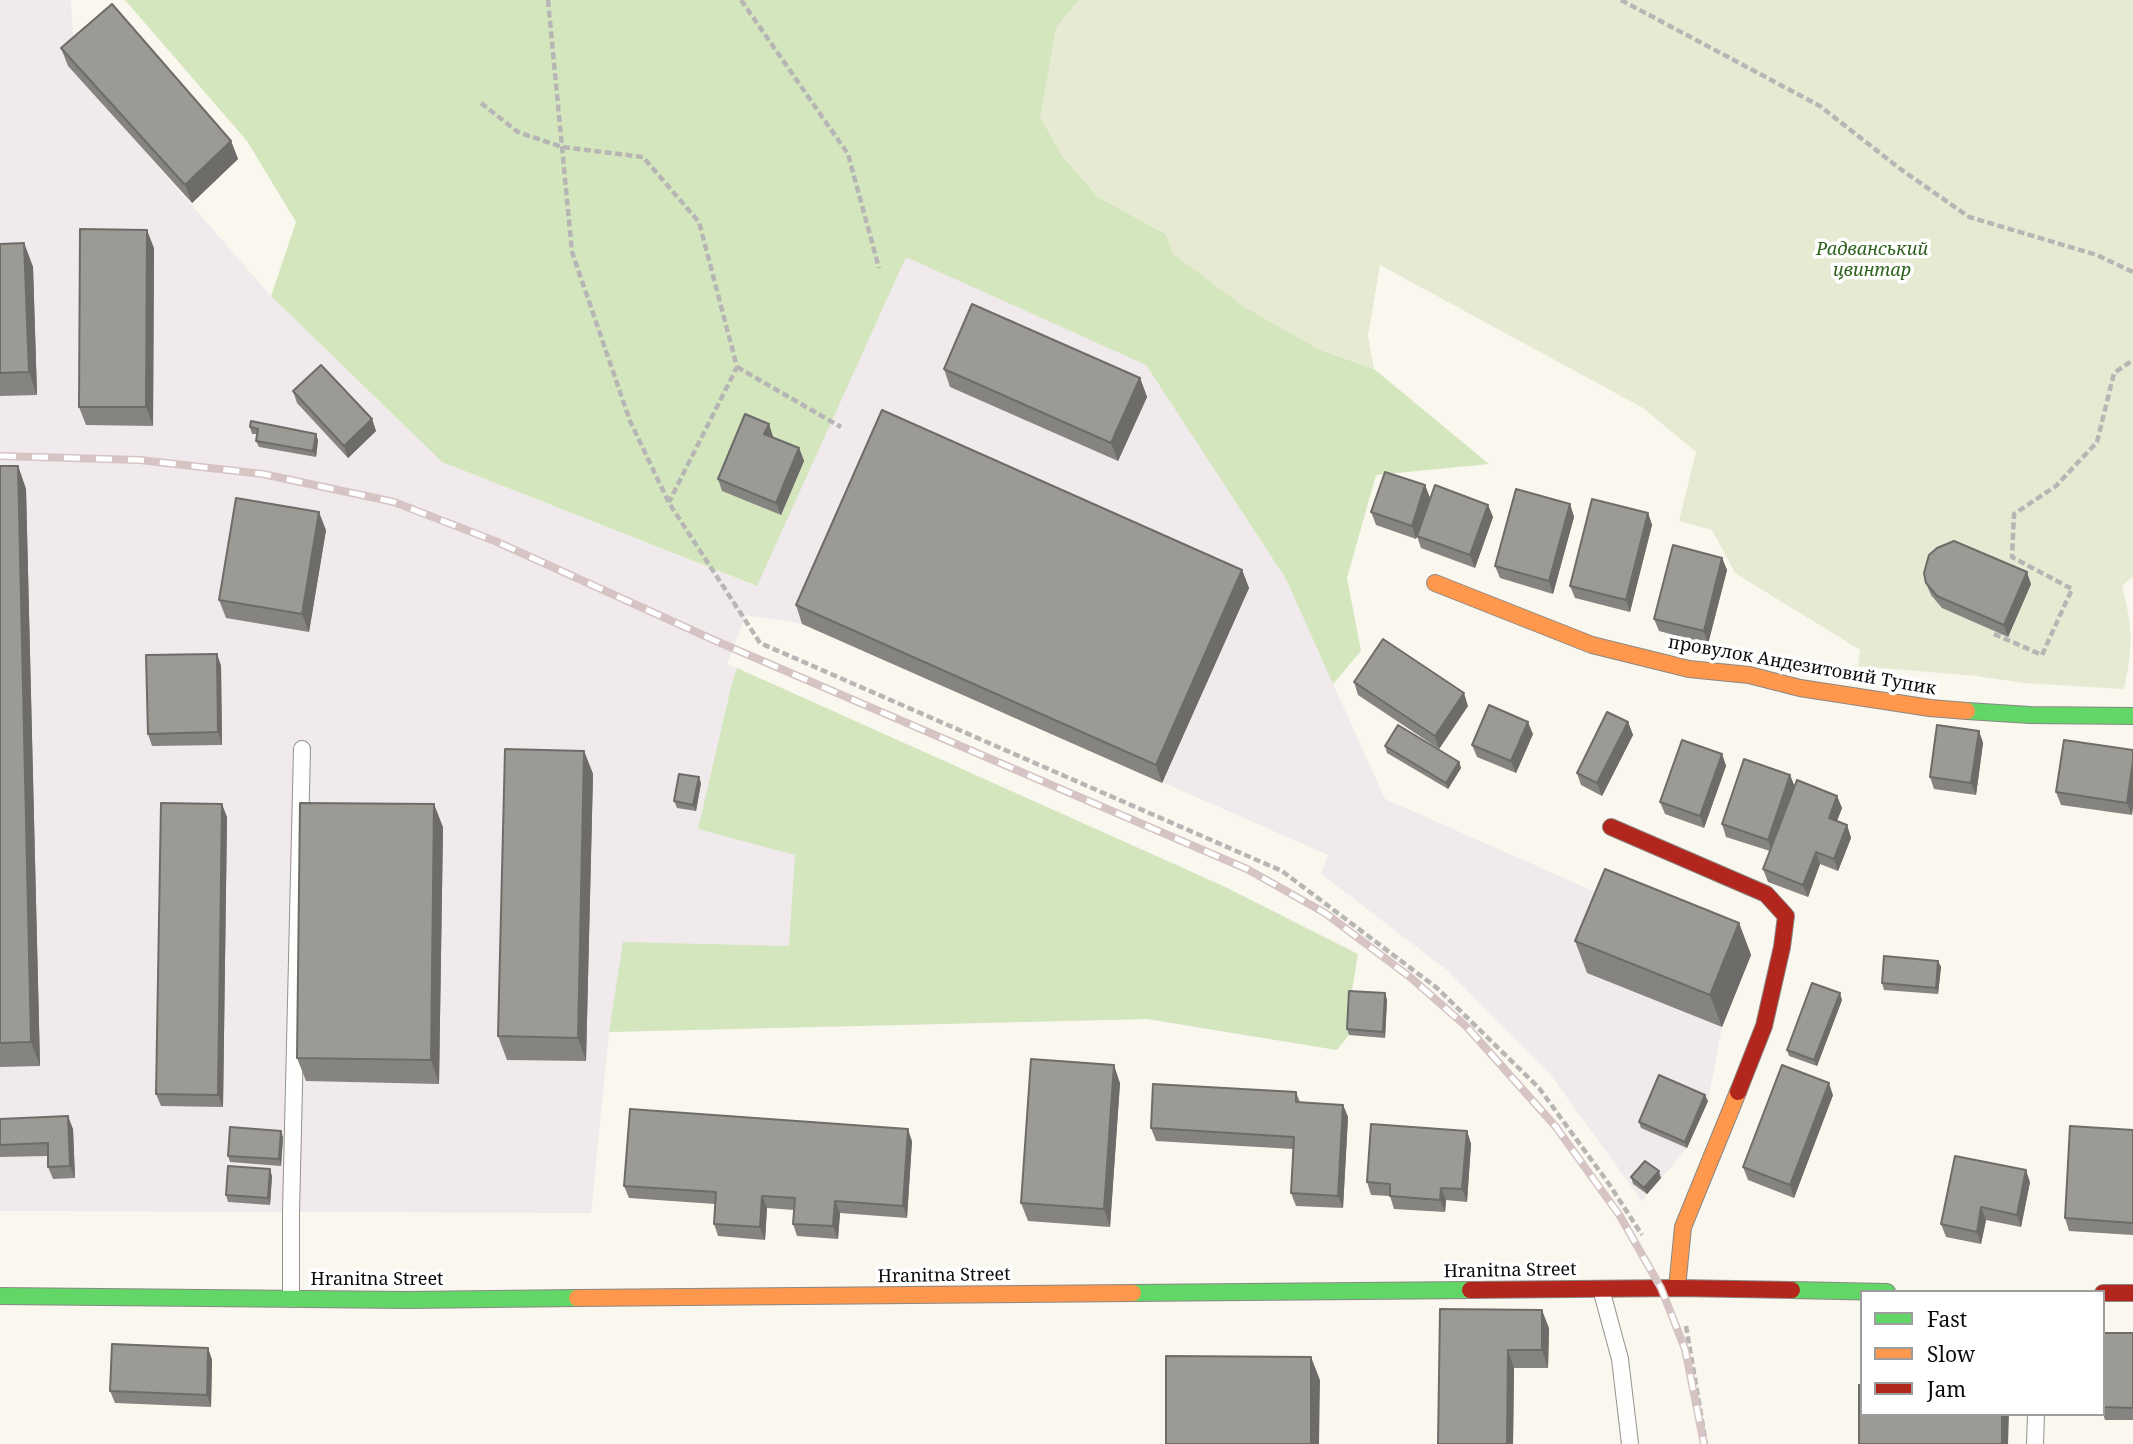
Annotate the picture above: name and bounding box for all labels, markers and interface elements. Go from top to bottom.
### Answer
park label: Радванський цвинтар [1816,239,1928,282]
street label: провулок Андезитовий Тупик [1666,632,1938,700]
street label: Hranitna Street [1443,1259,1577,1283]
street label: Hranitna Street [877,1264,1011,1288]
street label: Hranitna Street [311,1269,443,1291]
legend [1860,1290,2105,1416]
text: Fast [1927,1305,1967,1333]
text: Slow [1927,1340,1975,1368]
text: Jam [1927,1375,1966,1403]

